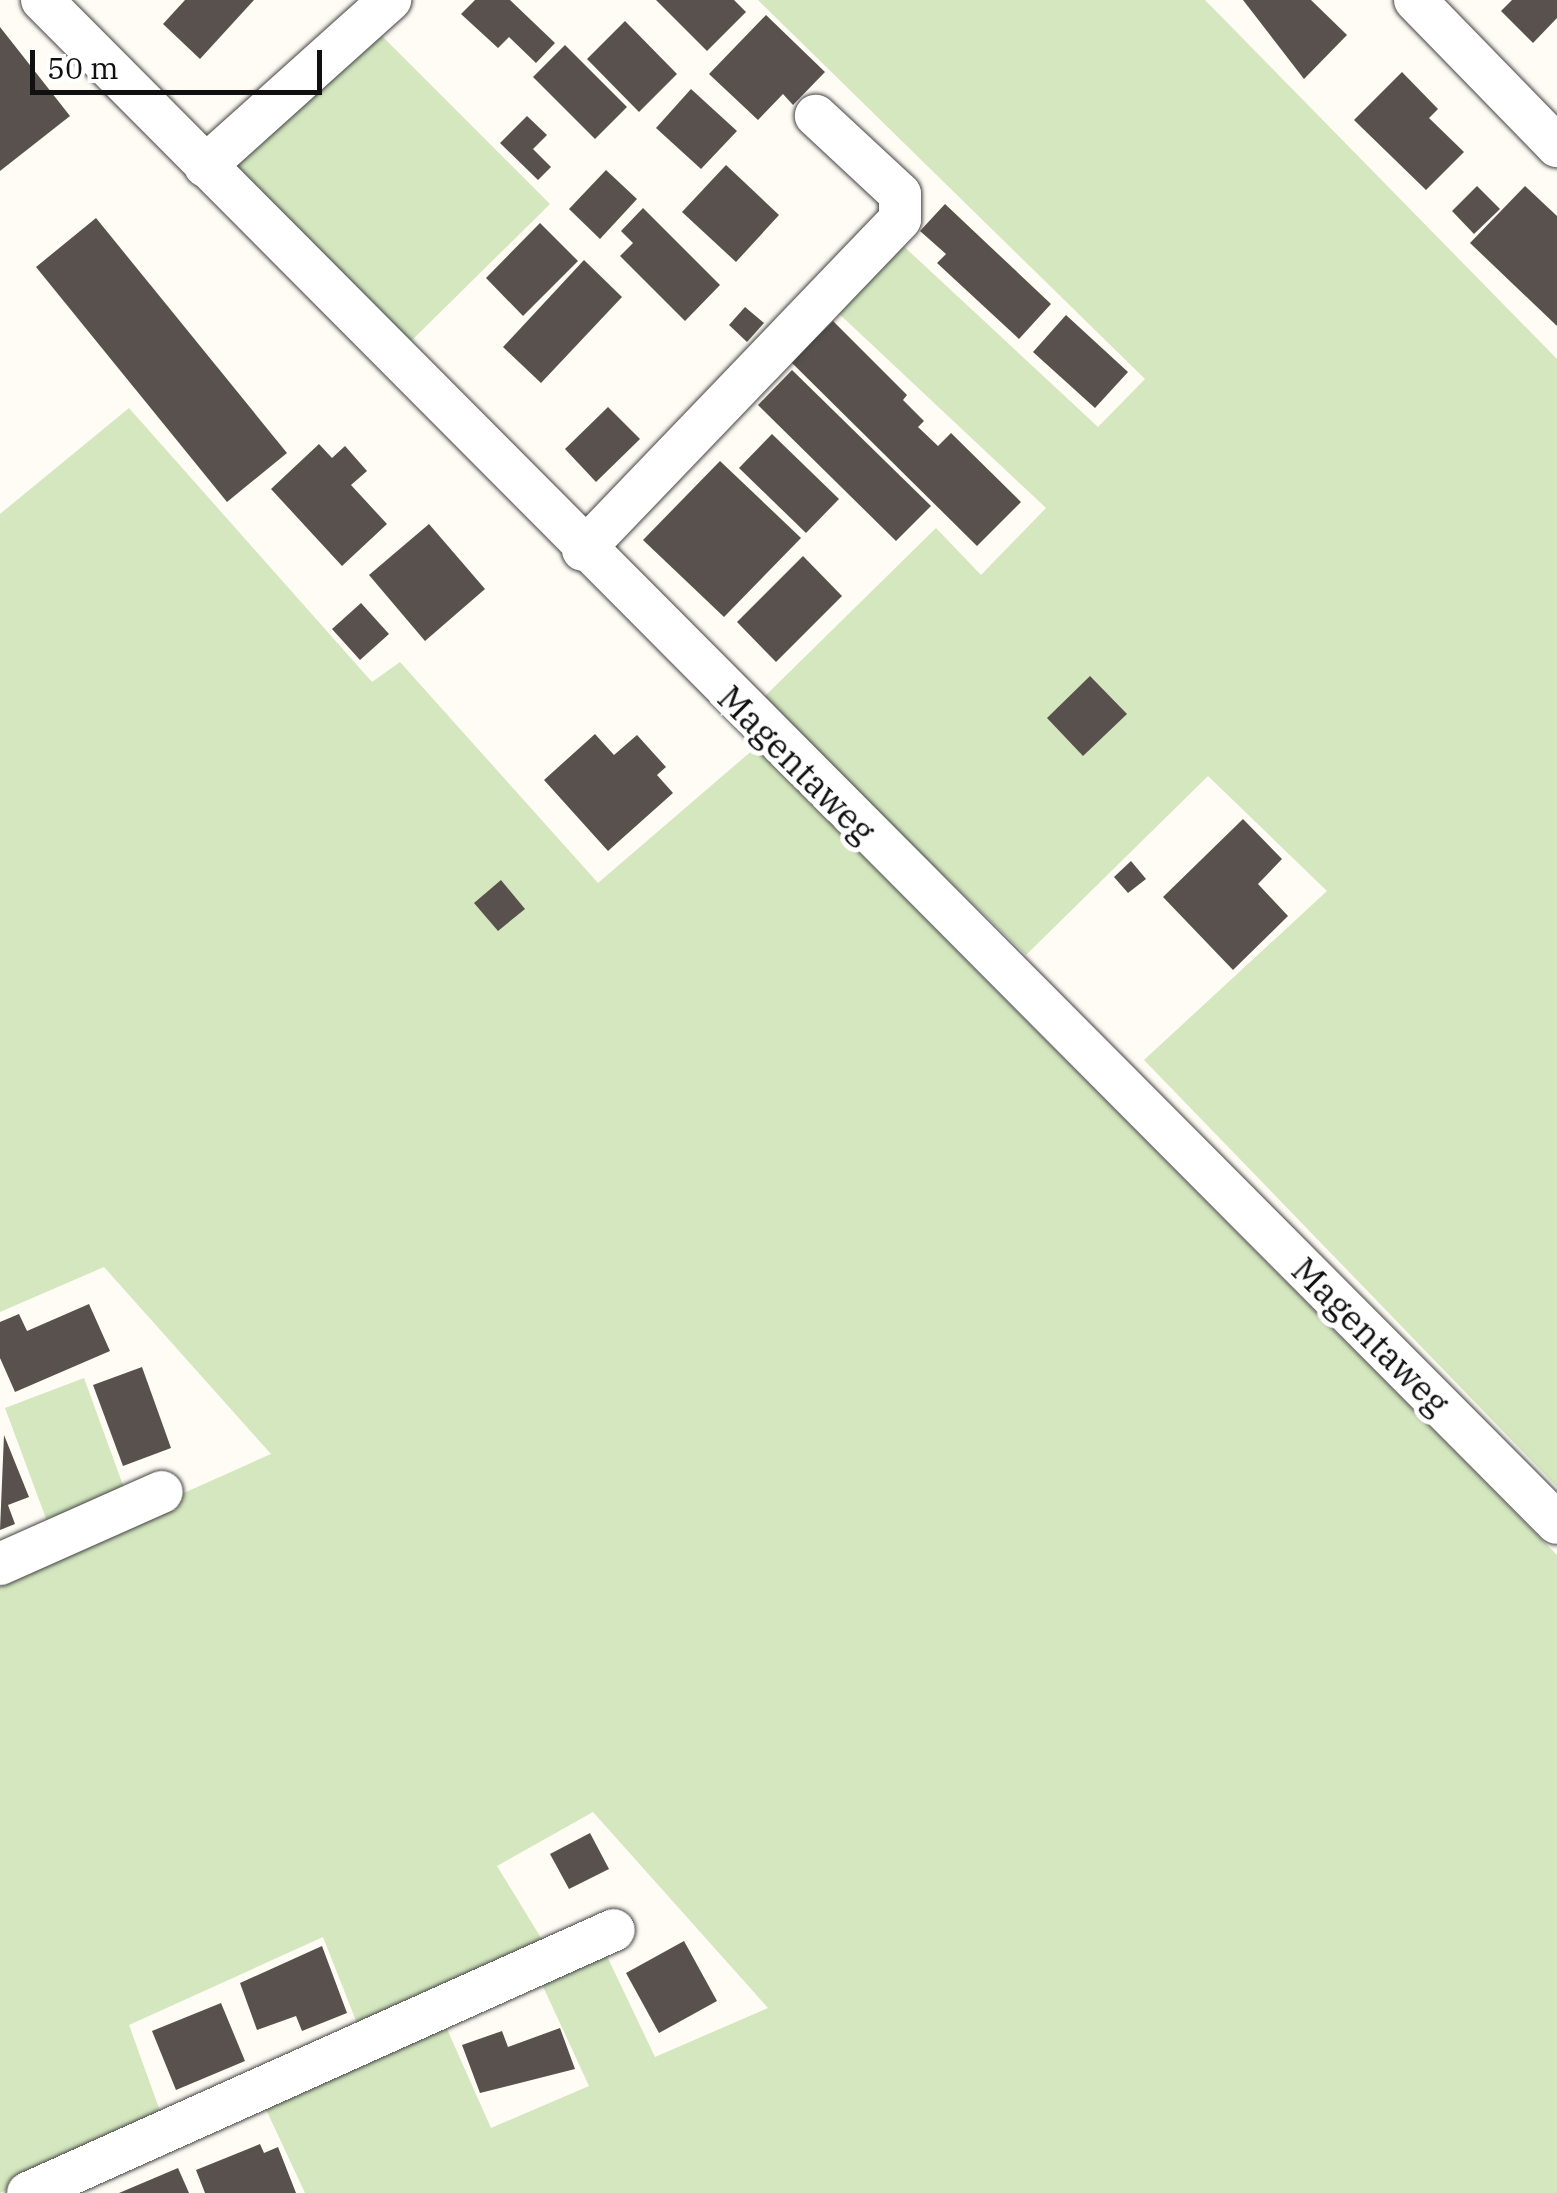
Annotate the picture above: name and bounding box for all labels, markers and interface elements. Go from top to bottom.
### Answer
scale bar [35,30,328,92]
text: 50 m [47,48,119,87]
street label: Magentaweg [710,677,884,851]
street label: Magentaweg [1284,1249,1458,1423]

